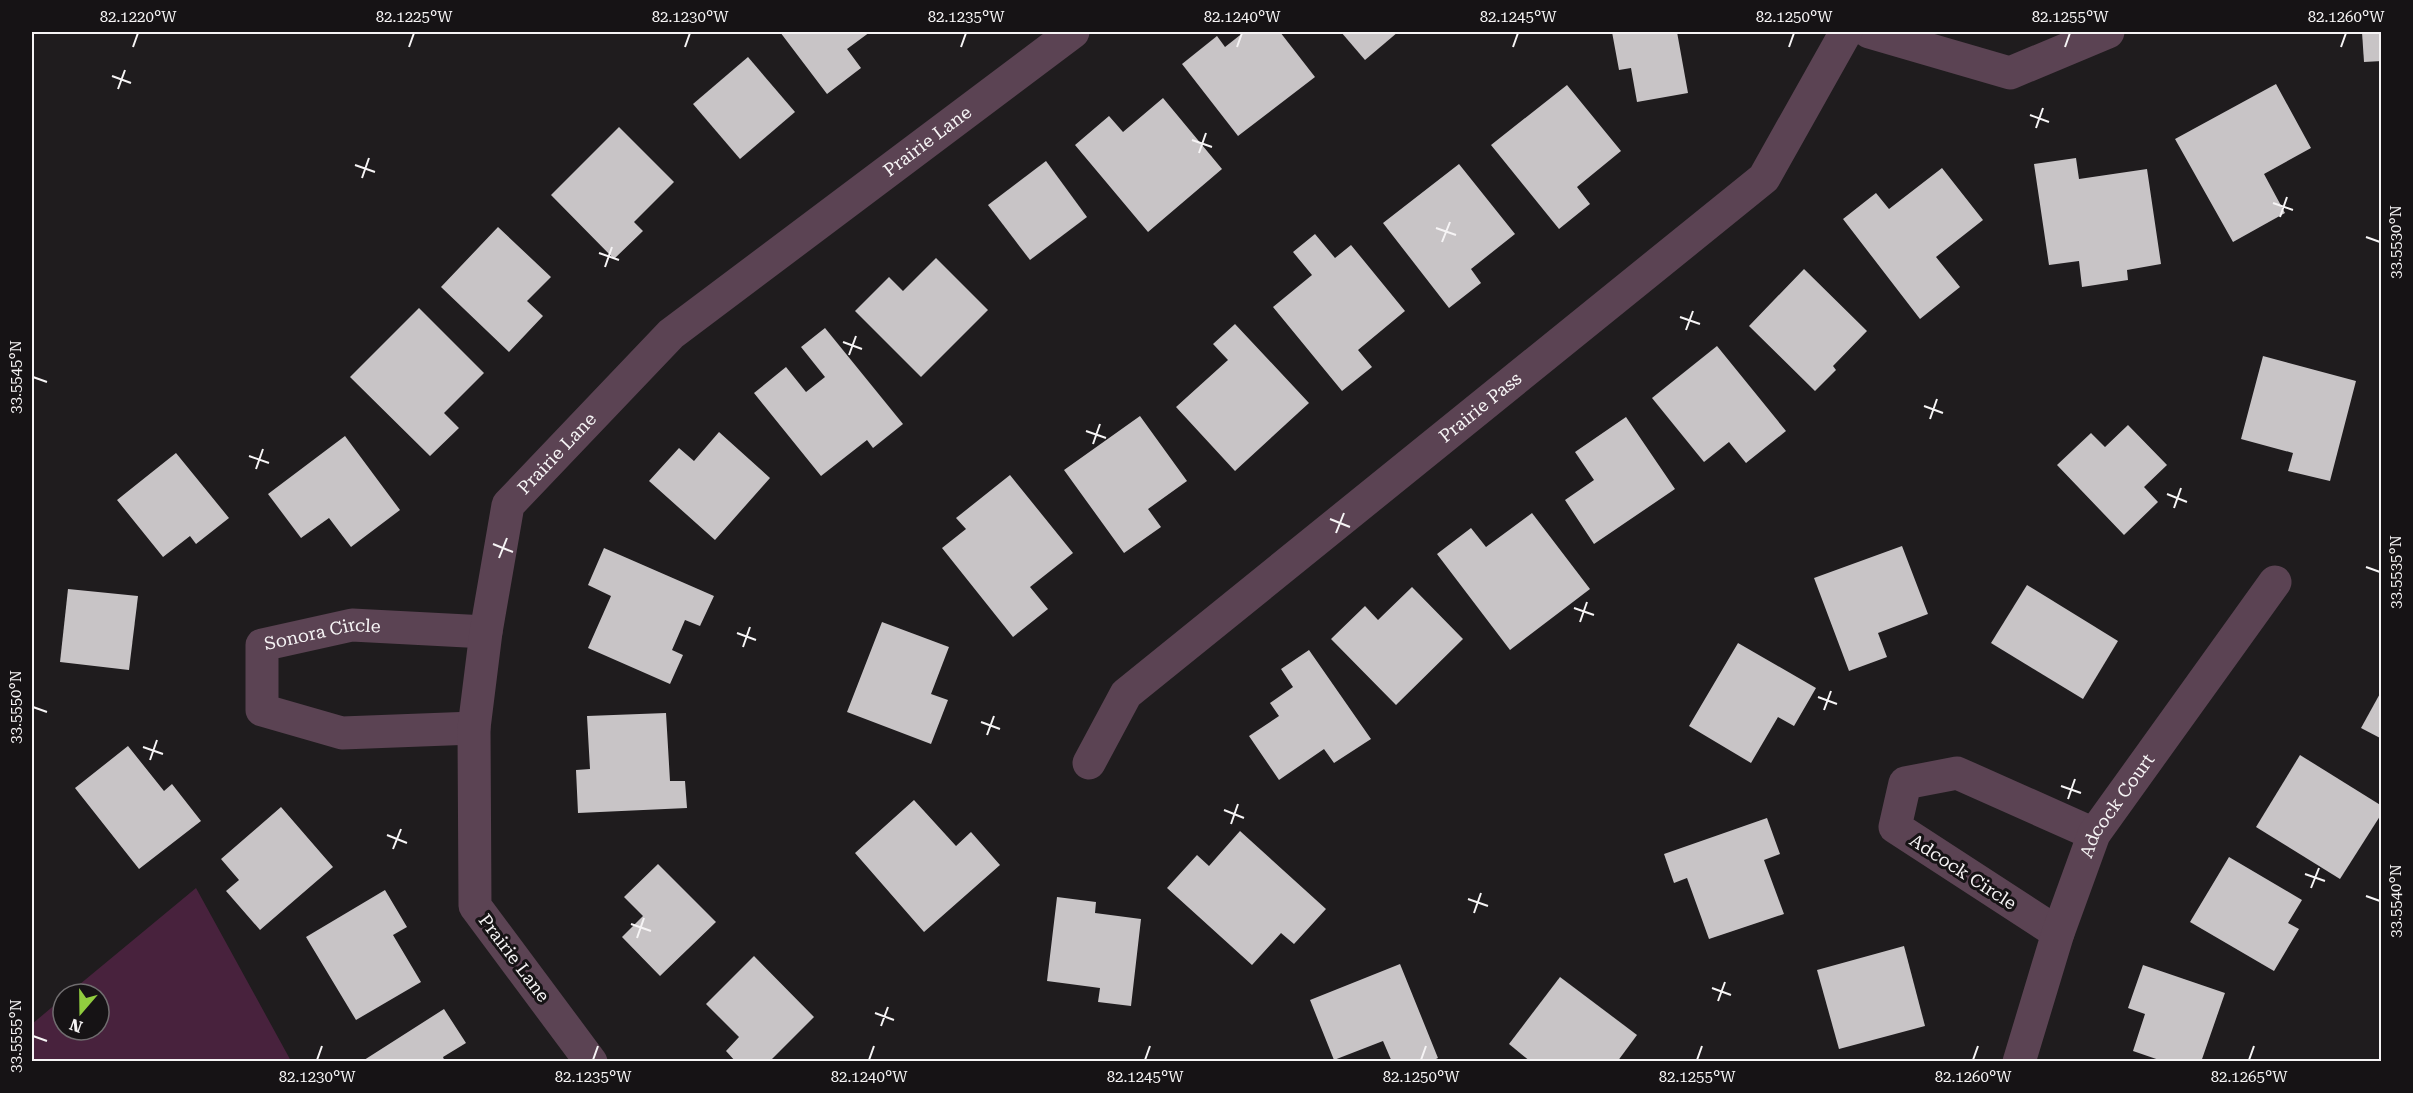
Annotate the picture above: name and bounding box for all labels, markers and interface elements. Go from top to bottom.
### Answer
text: 82.1220°W [100,8,177,26]
text: 82.1225°W [376,8,453,26]
text: 82.1230°W [652,8,729,26]
text: 82.1235°W [928,8,1005,26]
text: 82.1240°W [1204,8,1281,26]
text: 82.1245°W [1480,8,1557,26]
text: 82.1250°W [1756,8,1833,26]
text: 82.1255°W [2032,8,2109,26]
text: 82.1260°W [2308,8,2385,26]
street label: Prairie Lane [879,101,975,181]
text: 33.5530°N [2387,205,2405,279]
text: 33.5545°N [7,340,25,414]
street label: Prairie Pass [1435,367,1525,447]
street label: Prairie Lane [513,408,600,498]
text: 33.5535°N [2387,535,2405,609]
street label: Sonora Circle [262,614,381,654]
text: 33.5550°N [7,670,25,744]
street label: Adcock Court [2075,749,2159,861]
street label: Adcock Circle [1906,829,2021,914]
text: 33.5540°N [2387,864,2405,938]
street label: Prairie Lane [475,910,554,1006]
north arrow [51,982,111,1042]
text: 33.5555°N [7,999,25,1073]
text: N [67,1015,85,1037]
text: 82.1230°W [279,1068,356,1086]
text: 82.1235°W [555,1068,632,1086]
text: 82.1240°W [831,1068,908,1086]
text: 82.1245°W [1107,1068,1184,1086]
text: 82.1250°W [1383,1068,1460,1086]
text: 82.1255°W [1659,1068,1736,1086]
text: 82.1260°W [1935,1068,2012,1086]
text: 82.1265°W [2211,1068,2288,1086]

